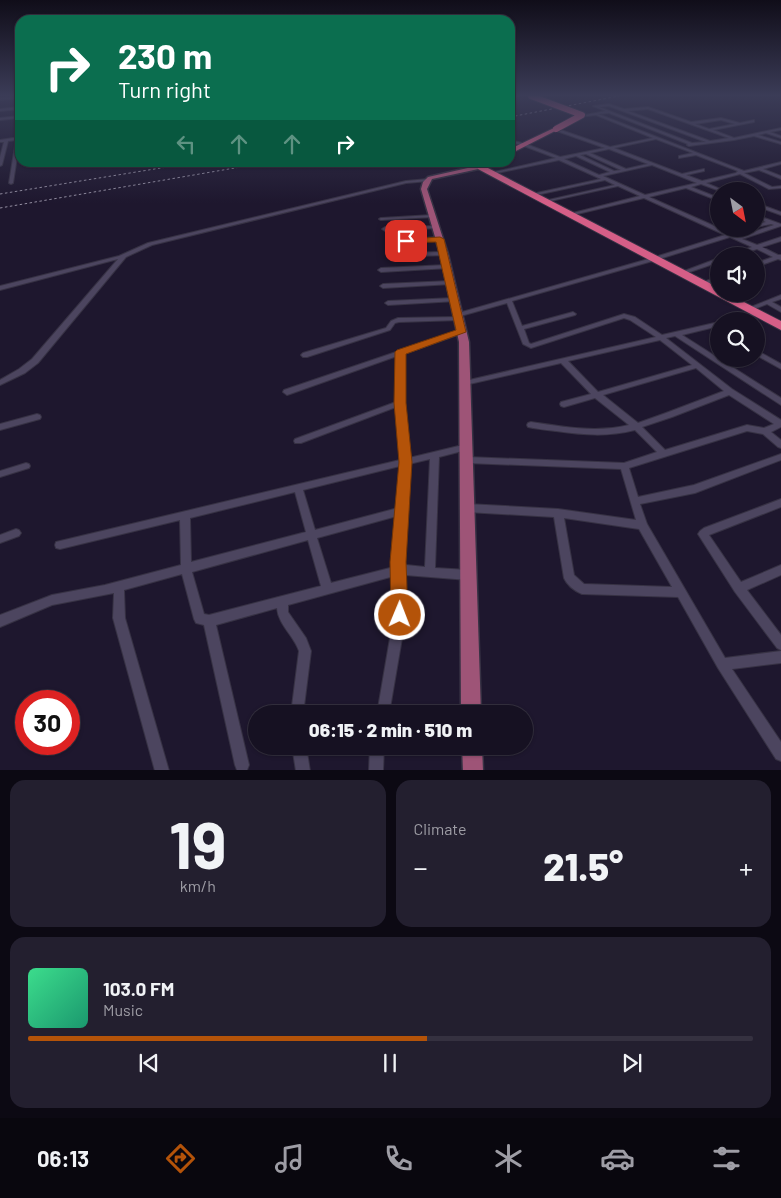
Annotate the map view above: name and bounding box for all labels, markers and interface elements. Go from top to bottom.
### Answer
text: 230 m [118,34,212,76]
icon: right [35,35,100,100]
text: Turn right [118,76,211,102]
icon: left [172,130,200,158]
icon: ahead [225,130,253,158]
icon: ahead [278,130,306,158]
icon: right [331,130,359,158]
north arrow [710,182,765,238]
map controls [710,182,765,367]
pin [385,220,427,262]
icon: arrive [392,227,420,255]
button: sound [710,247,765,302]
button: search [710,312,765,367]
position arrow [373,588,425,640]
speed limit sign: 30 [15,690,80,755]
text: 06:15 · 2 min · 510 m [309,718,472,741]
text: 19 [169,804,227,882]
text: Climate [414,819,466,838]
text: 21.5° [543,843,623,889]
text: − [414,850,428,884]
text: + [739,850,753,884]
text: km/h [180,876,216,895]
text: 103.0 FM [103,977,174,1000]
text: Music [103,1000,143,1019]
icon: previous [135,1049,163,1077]
icon: pause [376,1049,404,1077]
icon: next [618,1049,646,1077]
icon: directions [163,1141,198,1176]
icon: music [272,1141,307,1176]
icon: phone [381,1141,416,1176]
icon: climate [491,1141,526,1176]
icon: car [600,1141,635,1176]
icon: filters [709,1141,744,1176]
text: 06:13 [37,1145,89,1171]

